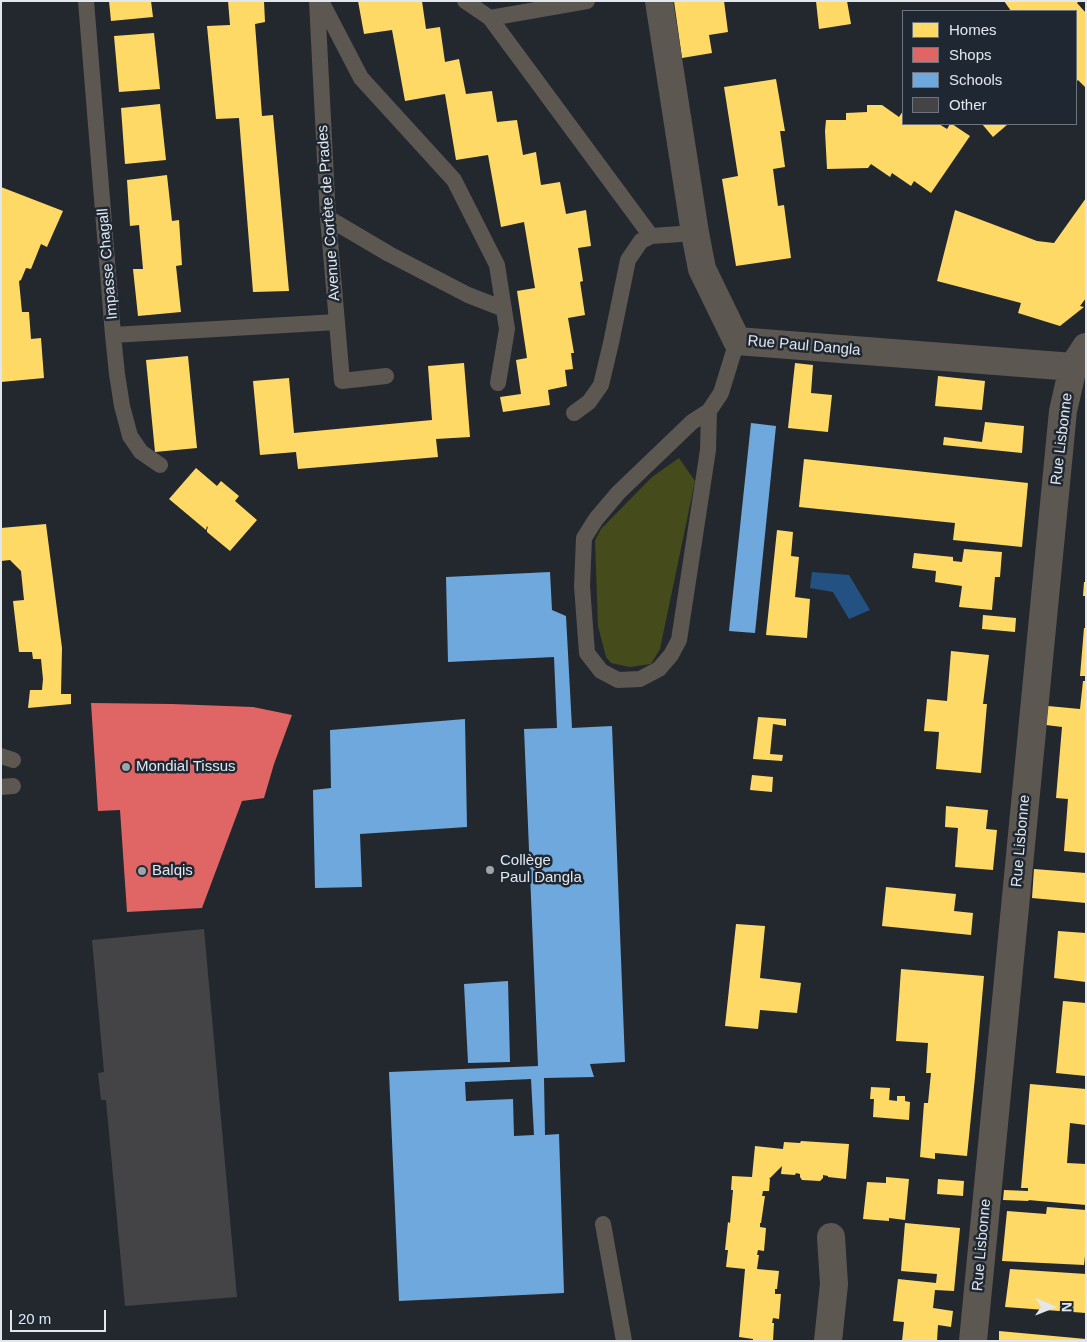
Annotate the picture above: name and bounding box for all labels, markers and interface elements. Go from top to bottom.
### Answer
legend [902,10,1077,125]
text: Homes [949,21,997,38]
text: Shops [949,46,992,63]
text: Schools [949,71,1002,88]
text: Other [949,96,987,113]
street label: Avenue Cortète de Prades [314,124,344,302]
street label: Impasse Chagall [94,208,122,320]
street label: Rue Paul Dangla [747,332,861,360]
street label: Rue Lisbonne [1047,392,1077,486]
place label: Mondial Tissus [136,758,235,776]
marker: Mondial Tissus [120,761,132,773]
street label: Rue Lisbonne [1008,794,1034,888]
place label: Collège Paul Dangla [500,852,582,887]
place label: Balqis [152,862,193,880]
marker: Collège Paul Dangla [484,864,496,876]
marker: Balqis [136,865,148,877]
street label: Rue Lisbonne [969,1198,995,1292]
north arrow [1027,1282,1077,1332]
scale bar [12,1300,109,1332]
text: N [1059,1302,1075,1312]
text: 20 m [18,1310,51,1327]

